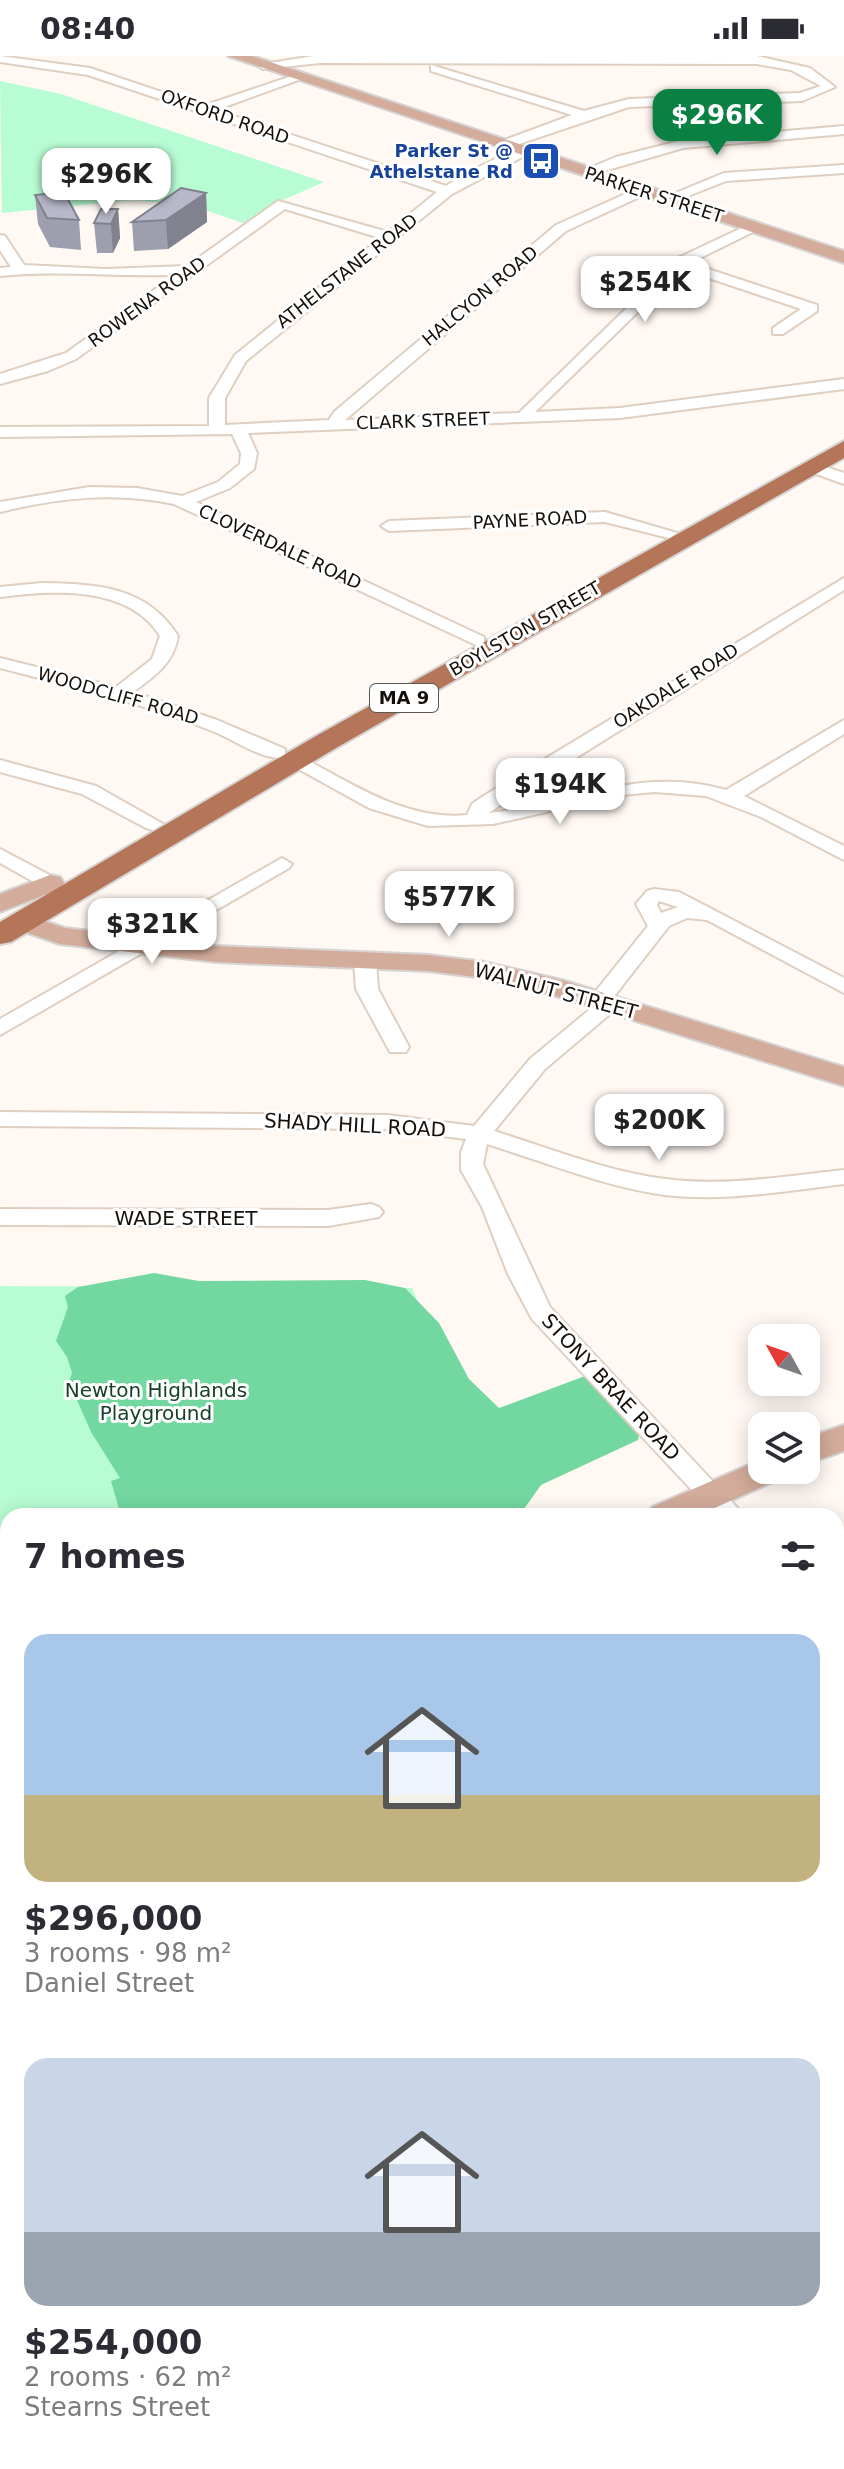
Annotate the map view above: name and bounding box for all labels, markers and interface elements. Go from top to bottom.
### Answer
text: 08:40 [40,11,136,46]
street label: OXFORD ROAD [158,85,292,148]
pin: $296K [661,89,773,157]
text: $296K [671,100,763,130]
place label: Parker St @ Athelstane Rd [370,140,513,182]
bus stop icon: Parker St @ Athelstane Rd [520,140,562,182]
pin: $296K [50,148,162,216]
text: $296K [60,159,152,189]
street label: PARKER STREET [582,162,727,227]
street label: ATHELSTANE ROAD [272,209,421,332]
street label: HALCYON ROAD [418,241,542,350]
street label: ROWENA ROAD [84,252,209,351]
pin: $254K [589,256,701,324]
text: $254K [599,267,691,297]
street label: CLARK STREET [356,408,491,433]
street label: CLOVERDALE ROAD [195,500,365,594]
street label: PAYNE ROAD [472,506,588,533]
street label: BOYLSTON STREET [446,576,605,680]
street label: OAKDALE ROAD [609,639,742,732]
street label: WOODCLIFF ROAD [35,662,201,729]
road number: MA 9 [370,684,438,712]
pin: $194K [504,758,616,826]
text: $194K [514,769,606,799]
pin: $577K [393,871,505,939]
text: $577K [403,882,495,912]
pin: $321K [96,898,208,966]
text: $321K [106,909,198,939]
street label: WALNUT STREET [472,958,641,1025]
pin: $200K [603,1094,715,1162]
text: $200K [613,1105,705,1135]
street label: SHADY HILL ROAD [263,1108,447,1142]
street label: WADE STREET [114,1206,258,1230]
street label: STONY BRAE ROAD [537,1309,685,1465]
north arrow [748,1324,820,1396]
map controls [748,1324,820,1484]
park label: Newton Highlands Playground [65,1378,247,1425]
button: layers [748,1412,820,1484]
icon: filters [776,1534,820,1578]
text: 7 homes [24,1536,186,1576]
icon: home [350,1686,494,1830]
text: $296,000 [24,1898,203,1938]
text: 3 rooms · 98 m² [24,1938,232,1968]
text: Daniel Street [24,1968,194,1998]
icon: home [350,2110,494,2254]
text: $254,000 [24,2322,203,2362]
text: 2 rooms · 62 m² [24,2362,232,2392]
text: Stearns Street [24,2392,210,2422]

